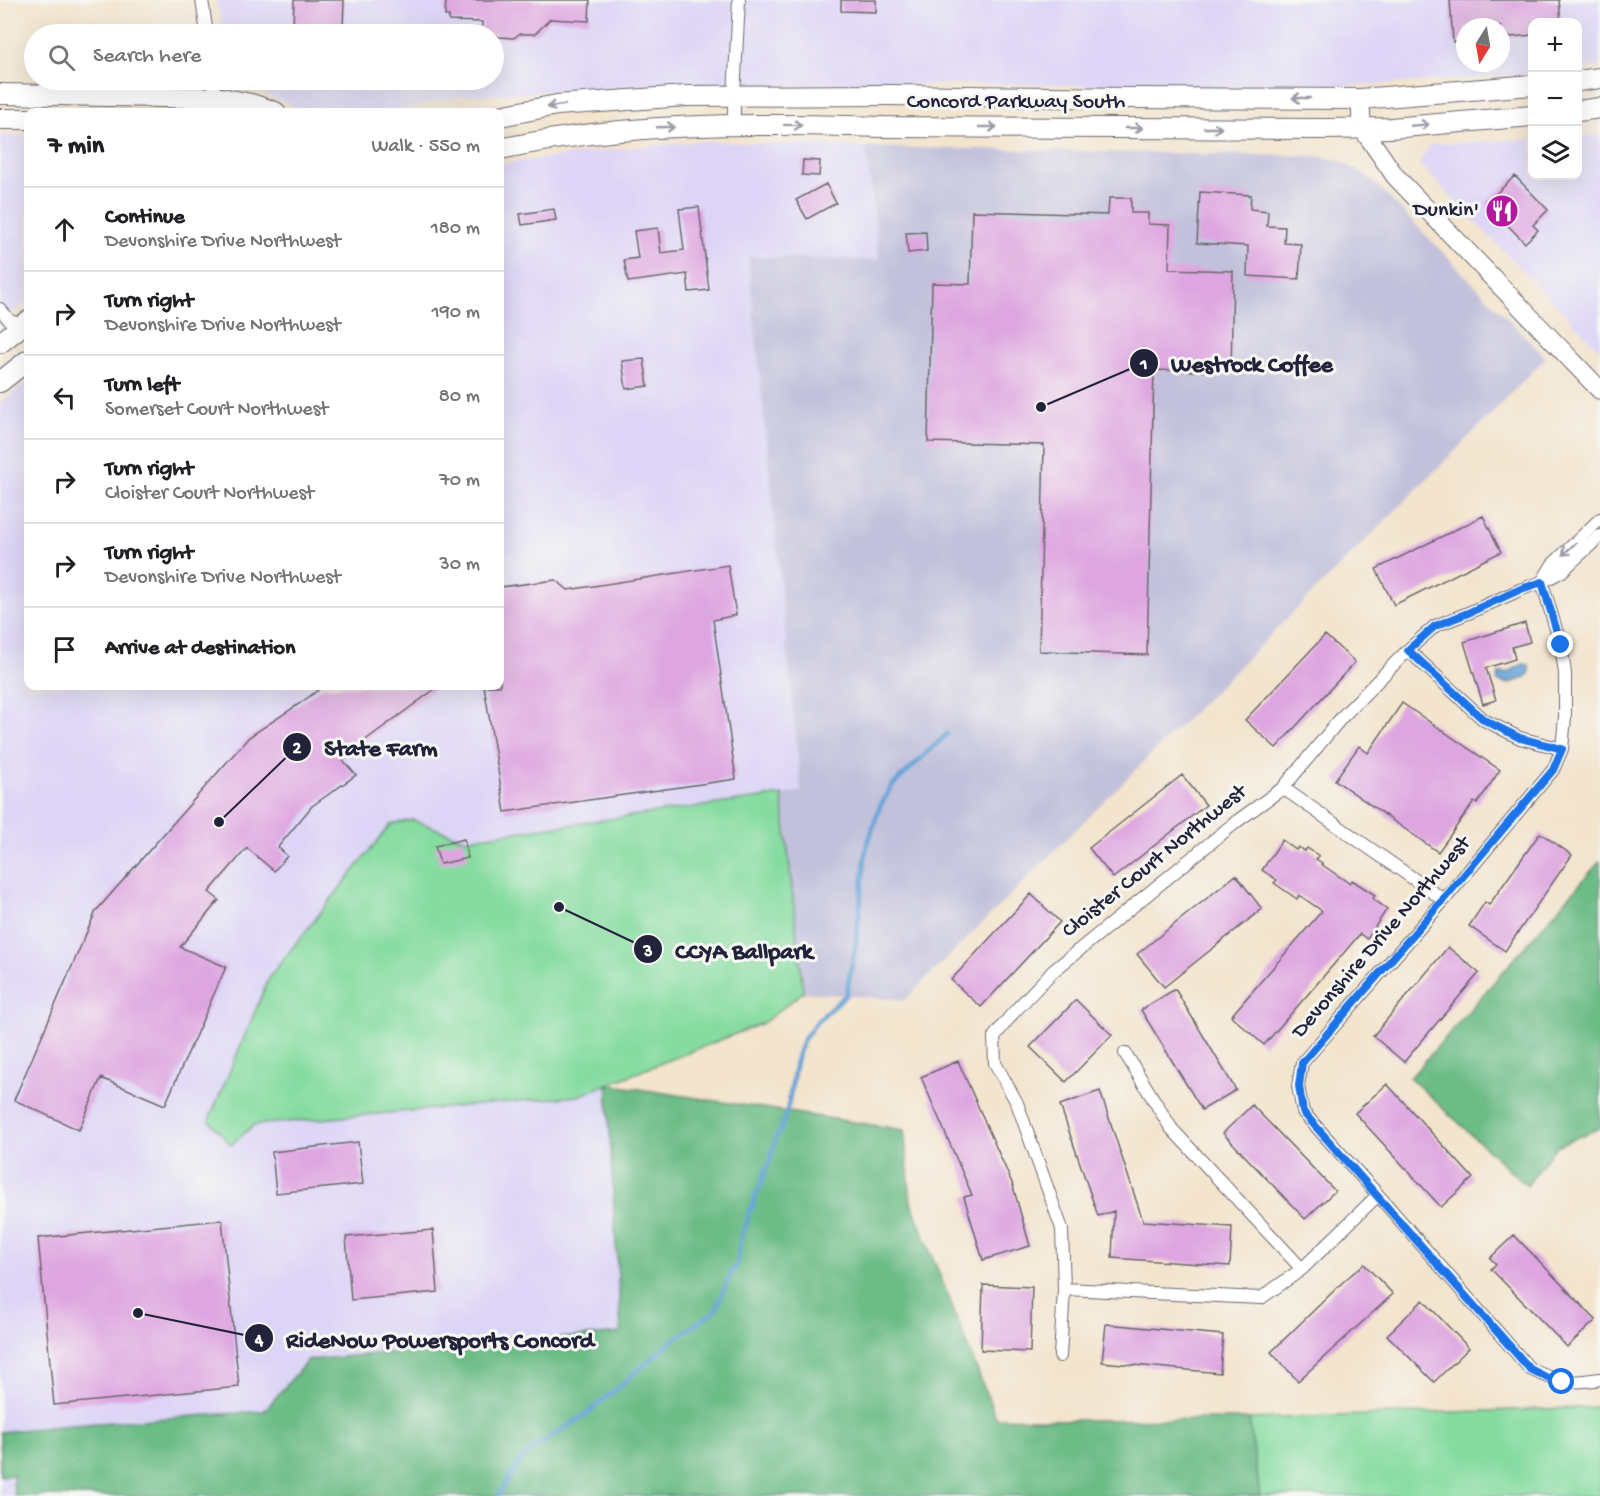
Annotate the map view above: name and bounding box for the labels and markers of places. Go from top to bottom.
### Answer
restaurant icon: Dunkin' [1484,193,1520,229]
place label: Dunkin' [1411,198,1479,224]
callout: Westrock Coffee [1129,342,1345,384]
callout: State Farm [282,726,449,768]
callout: CCYA Ballpark [633,928,825,970]
callout: RideNow Powersports Concord [244,1317,606,1359]

